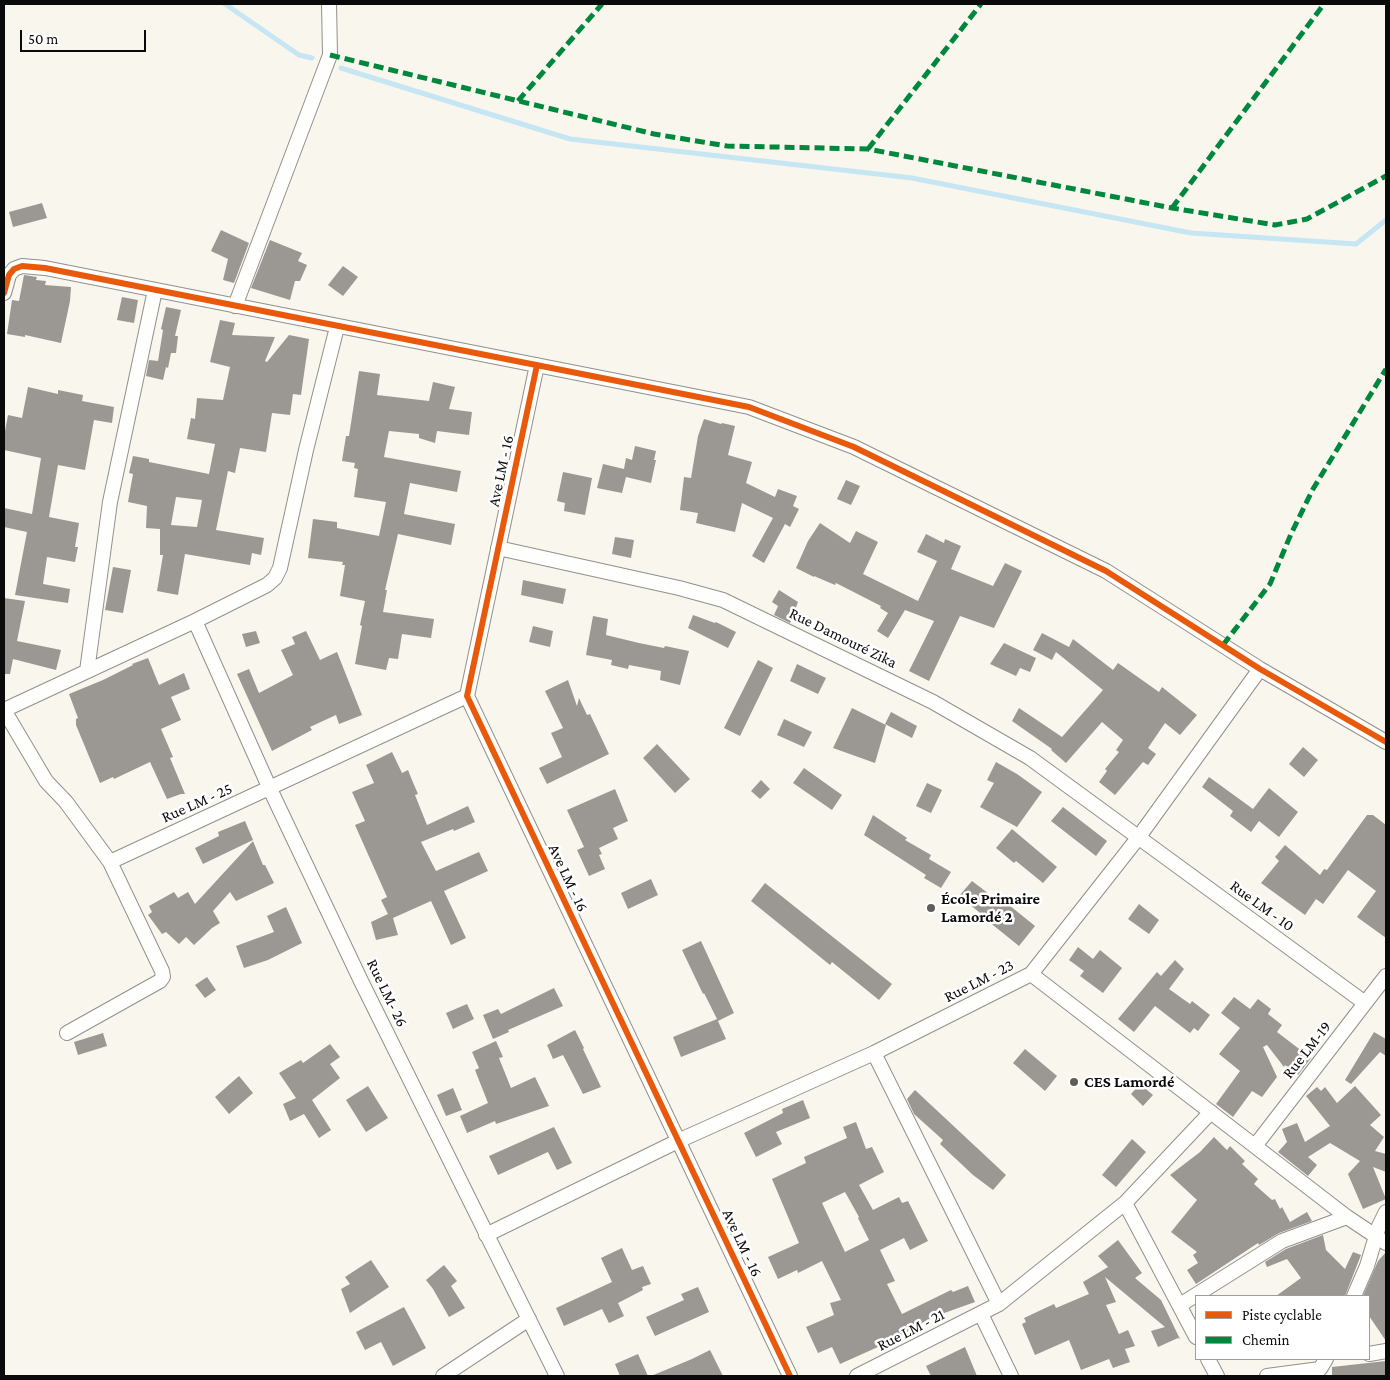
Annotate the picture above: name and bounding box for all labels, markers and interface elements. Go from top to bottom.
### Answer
scale bar [22,20,149,52]
text: 50 m [28,31,58,47]
street label: Ave LM - 16 [484,434,518,508]
street label: Rue Damouré Zika [786,604,900,672]
street label: Rue LM - 25 [159,779,235,827]
street label: Ave LM - 16 [544,841,592,915]
street label: Rue LM - 10 [1226,876,1298,936]
place label: École Primaire Lamordé 2 [941,889,1040,927]
marker: École Primaire Lamordé 2 [925,902,937,914]
street label: Rue LM - 23 [941,955,1017,1007]
street label: Rue LM- 26 [362,956,412,1030]
street label: Rue LM-19 [1279,1018,1335,1082]
place label: CES Lamordé [1084,1072,1174,1092]
marker: CES Lamordé [1068,1076,1080,1088]
street label: Ave LM - 16 [718,1206,766,1280]
legend [1195,1295,1370,1360]
street label: Rue LM - 21 [874,1305,948,1355]
text: Piste cyclable [1242,1307,1322,1323]
text: Chemin [1242,1332,1290,1348]

